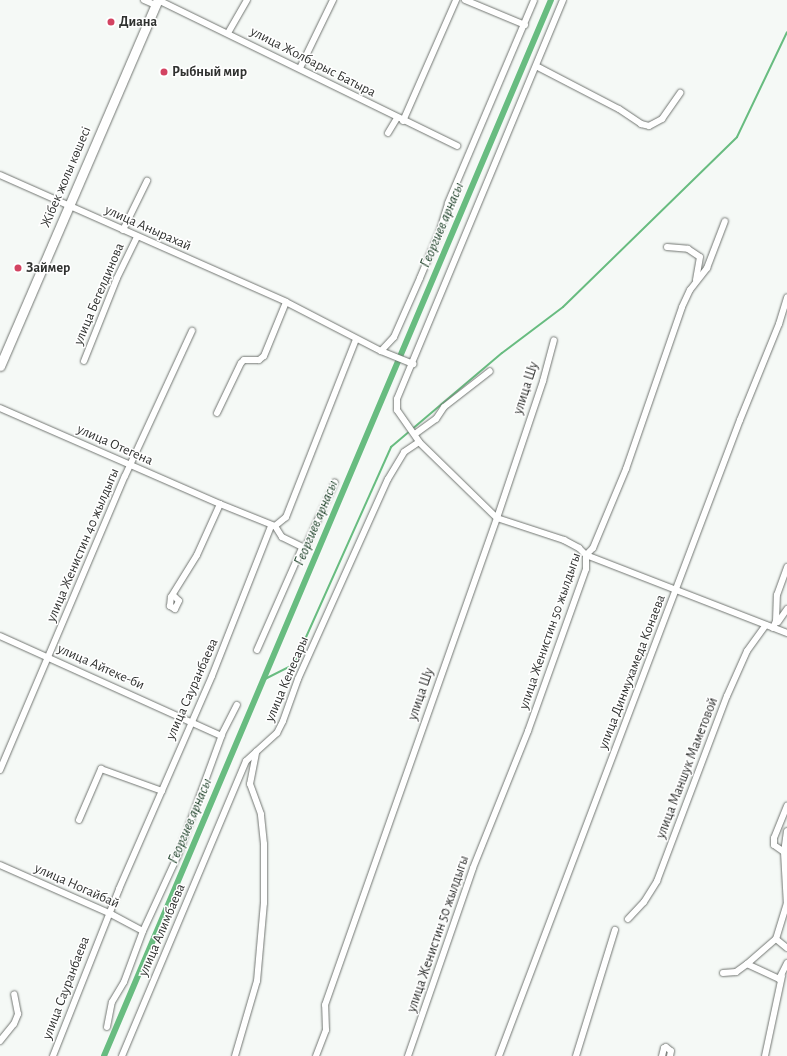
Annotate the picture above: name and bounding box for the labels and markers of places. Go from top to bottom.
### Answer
place label: Диана [119,14,157,30]
marker: Диана [106,17,116,27]
place label: Рыбный мир [172,64,247,80]
marker: Рыбный мир [159,67,169,77]
place label: Займер [26,260,70,276]
marker: Займер [13,263,23,273]

